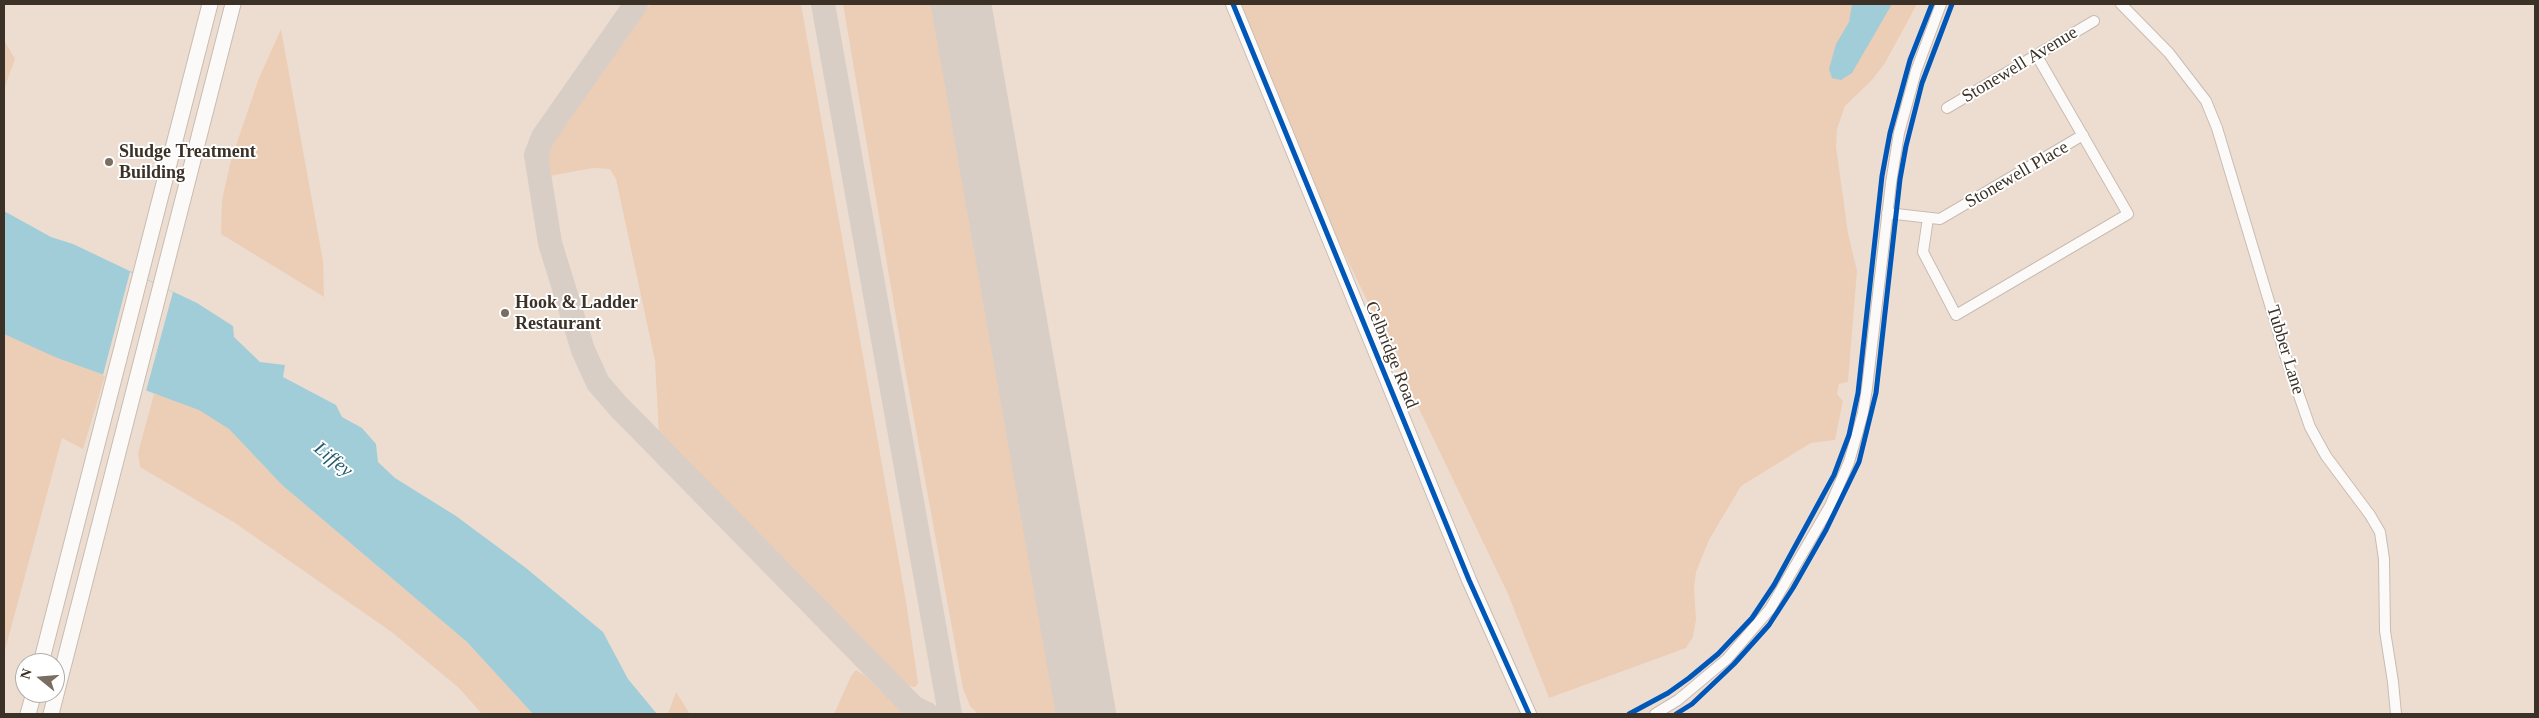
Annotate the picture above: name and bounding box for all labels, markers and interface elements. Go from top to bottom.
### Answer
street label: Stonewell Avenue [1958,22,2082,108]
street label: Stonewell Place [1962,137,2072,213]
place label: Sludge Treatment Building [119,141,256,183]
marker: Sludge Treatment Building [103,156,115,168]
place label: Hook & Ladder Restaurant [515,292,638,334]
street label: Celbridge Road [1360,298,1422,412]
street label: Tubber Lane [2261,303,2309,397]
marker: Hook & Ladder Restaurant [499,307,511,319]
water label: Liffey [309,438,357,482]
north arrow [15,653,65,703]
text: N [17,667,35,681]

